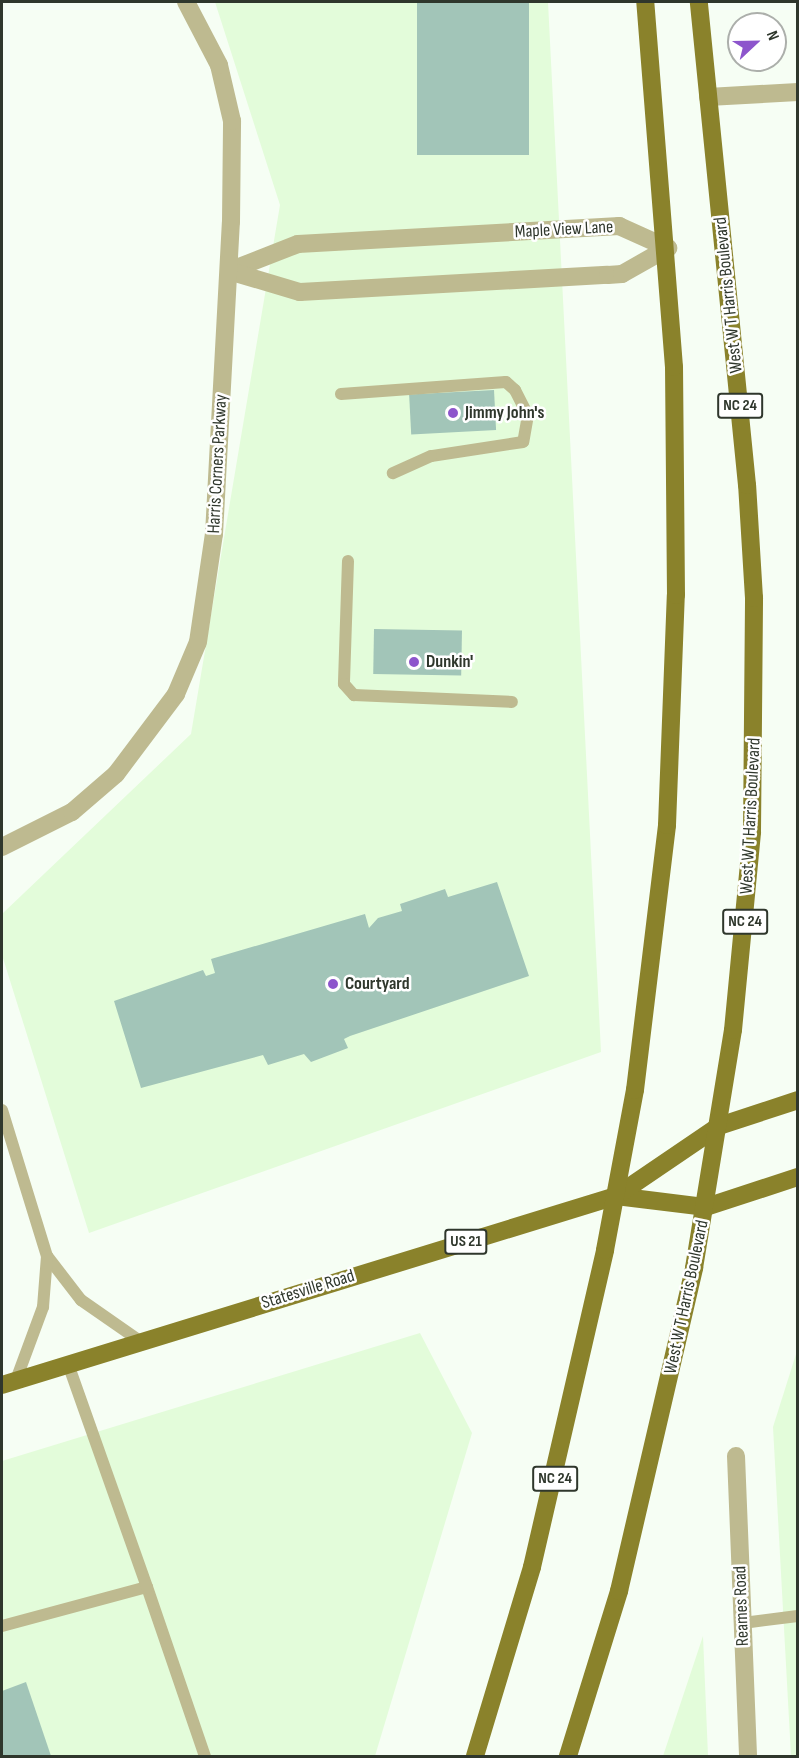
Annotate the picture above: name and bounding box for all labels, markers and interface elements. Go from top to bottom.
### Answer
north arrow [727,12,787,72]
text: N [762,28,783,43]
street label: West W T Harris Boulevard [710,216,748,374]
street label: Maple View Lane [514,217,614,243]
road number: NC 24 [716,393,764,419]
street label: Harris Corners Parkway [204,394,232,534]
place label: Jimmy John's [465,402,544,424]
marker: Jimmy John's [446,406,460,420]
place label: Dunkin' [426,651,473,673]
marker: Dunkin' [407,655,421,669]
street label: West W T Harris Boulevard [736,737,766,895]
road number: NC 24 [721,909,769,935]
place label: Courtyard [345,973,410,995]
marker: Courtyard [326,977,340,991]
street label: West W T Harris Boulevard [660,1218,714,1376]
road number: US 21 [444,1229,488,1255]
street label: Statesville Road [259,1266,357,1314]
road number: NC 24 [531,1466,579,1492]
street label: Reames Road [730,1565,754,1647]

